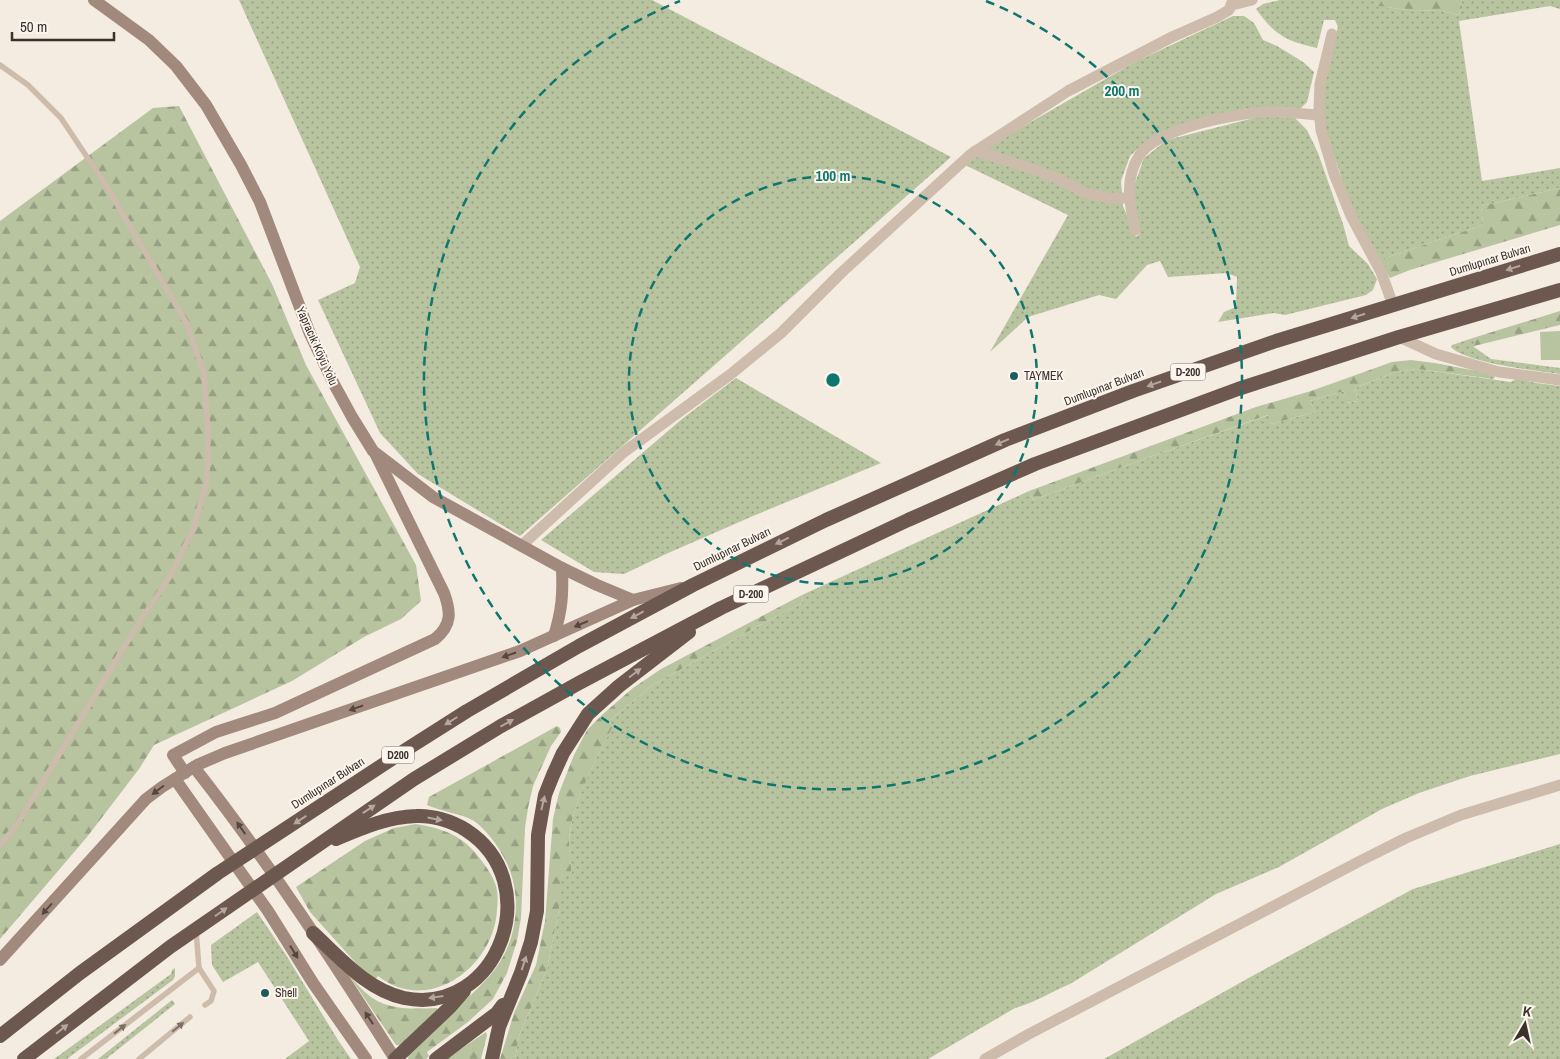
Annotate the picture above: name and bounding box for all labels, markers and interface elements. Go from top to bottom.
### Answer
scale bar [12,10,115,42]
text: 50 m [20,16,47,37]
text: 200 m [1105,80,1139,101]
text: 100 m [816,165,850,186]
street label: Dumlupınar Bulvarı [1447,240,1533,280]
one-way arrow [1506,265,1521,272]
street label: Yapracık Köyü Yolu [292,304,342,388]
one-way arrow [1350,312,1365,320]
street label: Dumlupınar Bulvarı [1062,364,1146,410]
road number: D-200 [1170,364,1206,381]
place label: TAYMEK [1024,368,1063,384]
marker: TAYMEK [1008,370,1020,382]
centre of rings [824,371,842,389]
one-way arrow [1146,380,1161,388]
one-way arrow [995,438,1009,446]
street label: Dumlupınar Bulvarı [691,523,773,575]
one-way arrow [775,538,789,546]
road number: D-200 [734,586,768,602]
one-way arrow [630,611,644,619]
one-way arrow [574,621,588,629]
one-way arrow [501,651,516,659]
one-way arrow [628,668,641,679]
one-way arrow [348,705,363,712]
one-way arrow [444,717,457,726]
one-way arrow [499,719,514,727]
road number: D200 [382,746,414,764]
street label: Dumlupınar Bulvarı [288,753,368,813]
one-way arrow [152,785,165,796]
one-way arrow [539,796,547,811]
one-way arrow [362,804,376,814]
one-way arrow [293,815,306,825]
one-way arrow [428,815,444,823]
one-way arrow [236,821,246,835]
one-way arrow [42,902,53,915]
one-way arrow [214,907,228,917]
one-way arrow [289,946,298,959]
one-way arrow [520,956,528,971]
place label: Shell [275,985,297,1001]
marker: Shell [259,987,271,999]
one-way arrow [428,994,444,1002]
north arrow [1500,999,1550,1049]
text: K [1522,1002,1533,1021]
one-way arrow [365,1011,374,1025]
one-way arrow [171,1022,184,1033]
one-way arrow [55,1024,69,1034]
one-way arrow [113,1024,126,1035]

